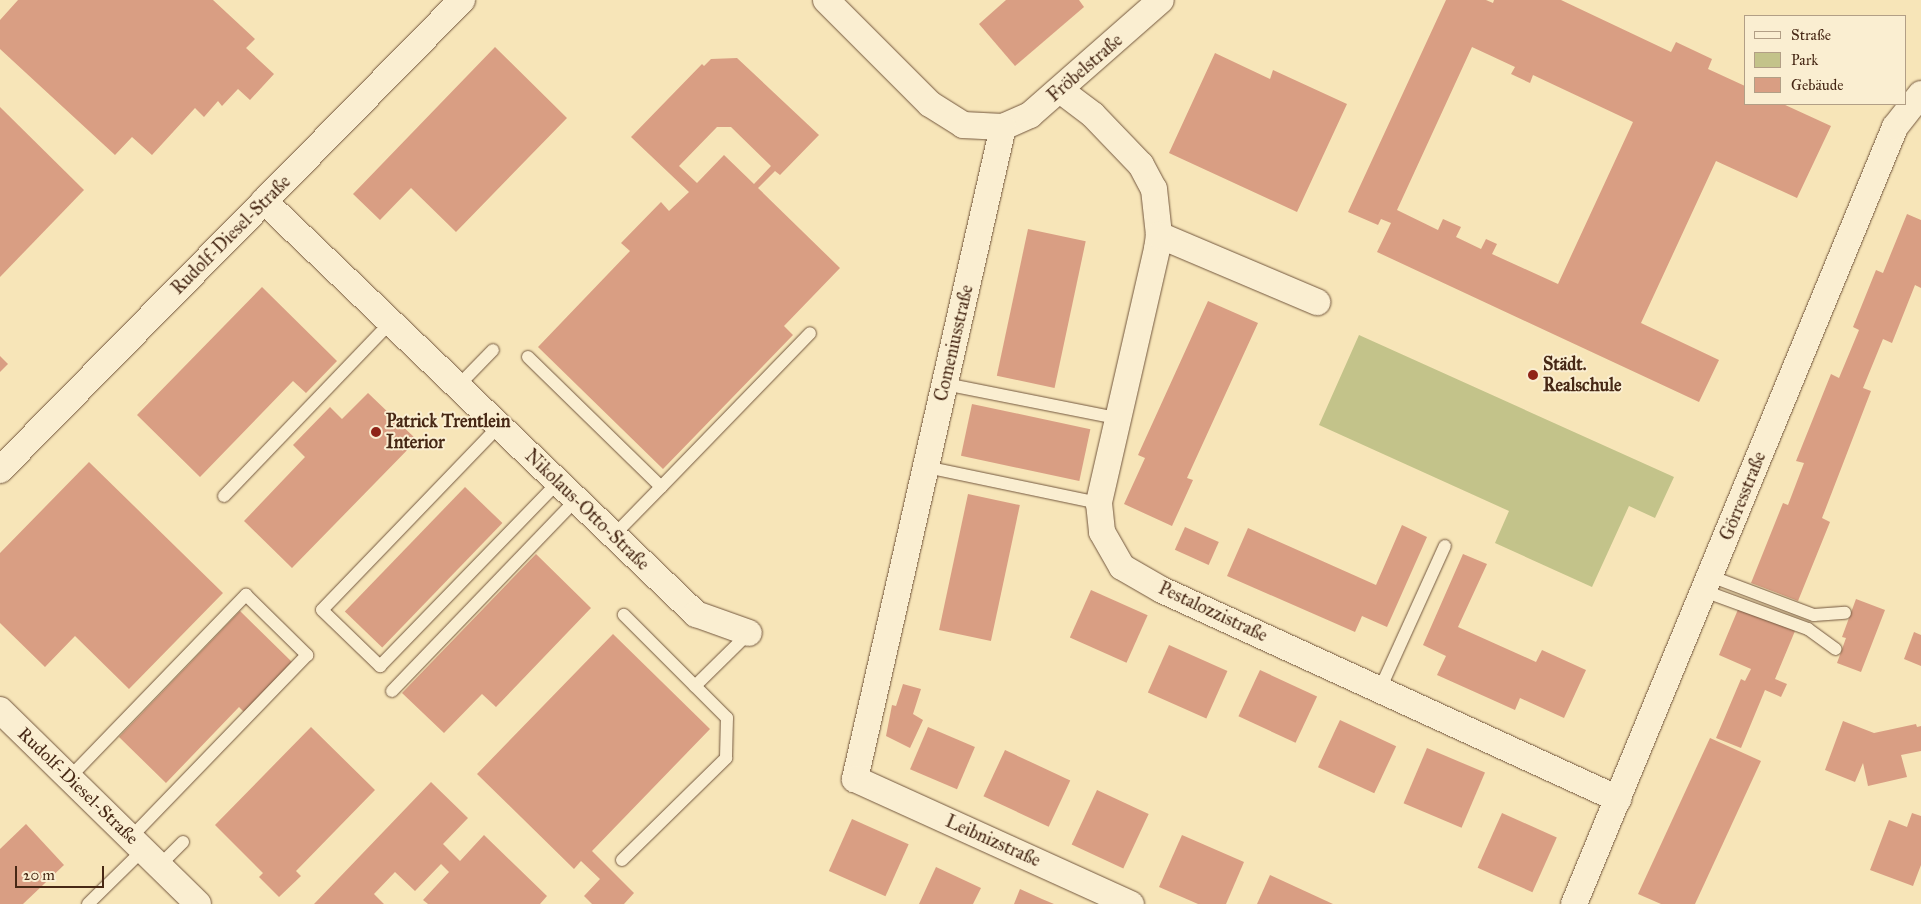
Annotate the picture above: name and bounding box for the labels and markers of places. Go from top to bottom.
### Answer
place label: Städt. Realschule [1543,354,1621,396]
marker: Städt. Realschule [1527,369,1539,381]
place label: Patrick Trentlein Interior [386,411,510,454]
marker: Patrick Trentlein Interior [370,426,382,438]

